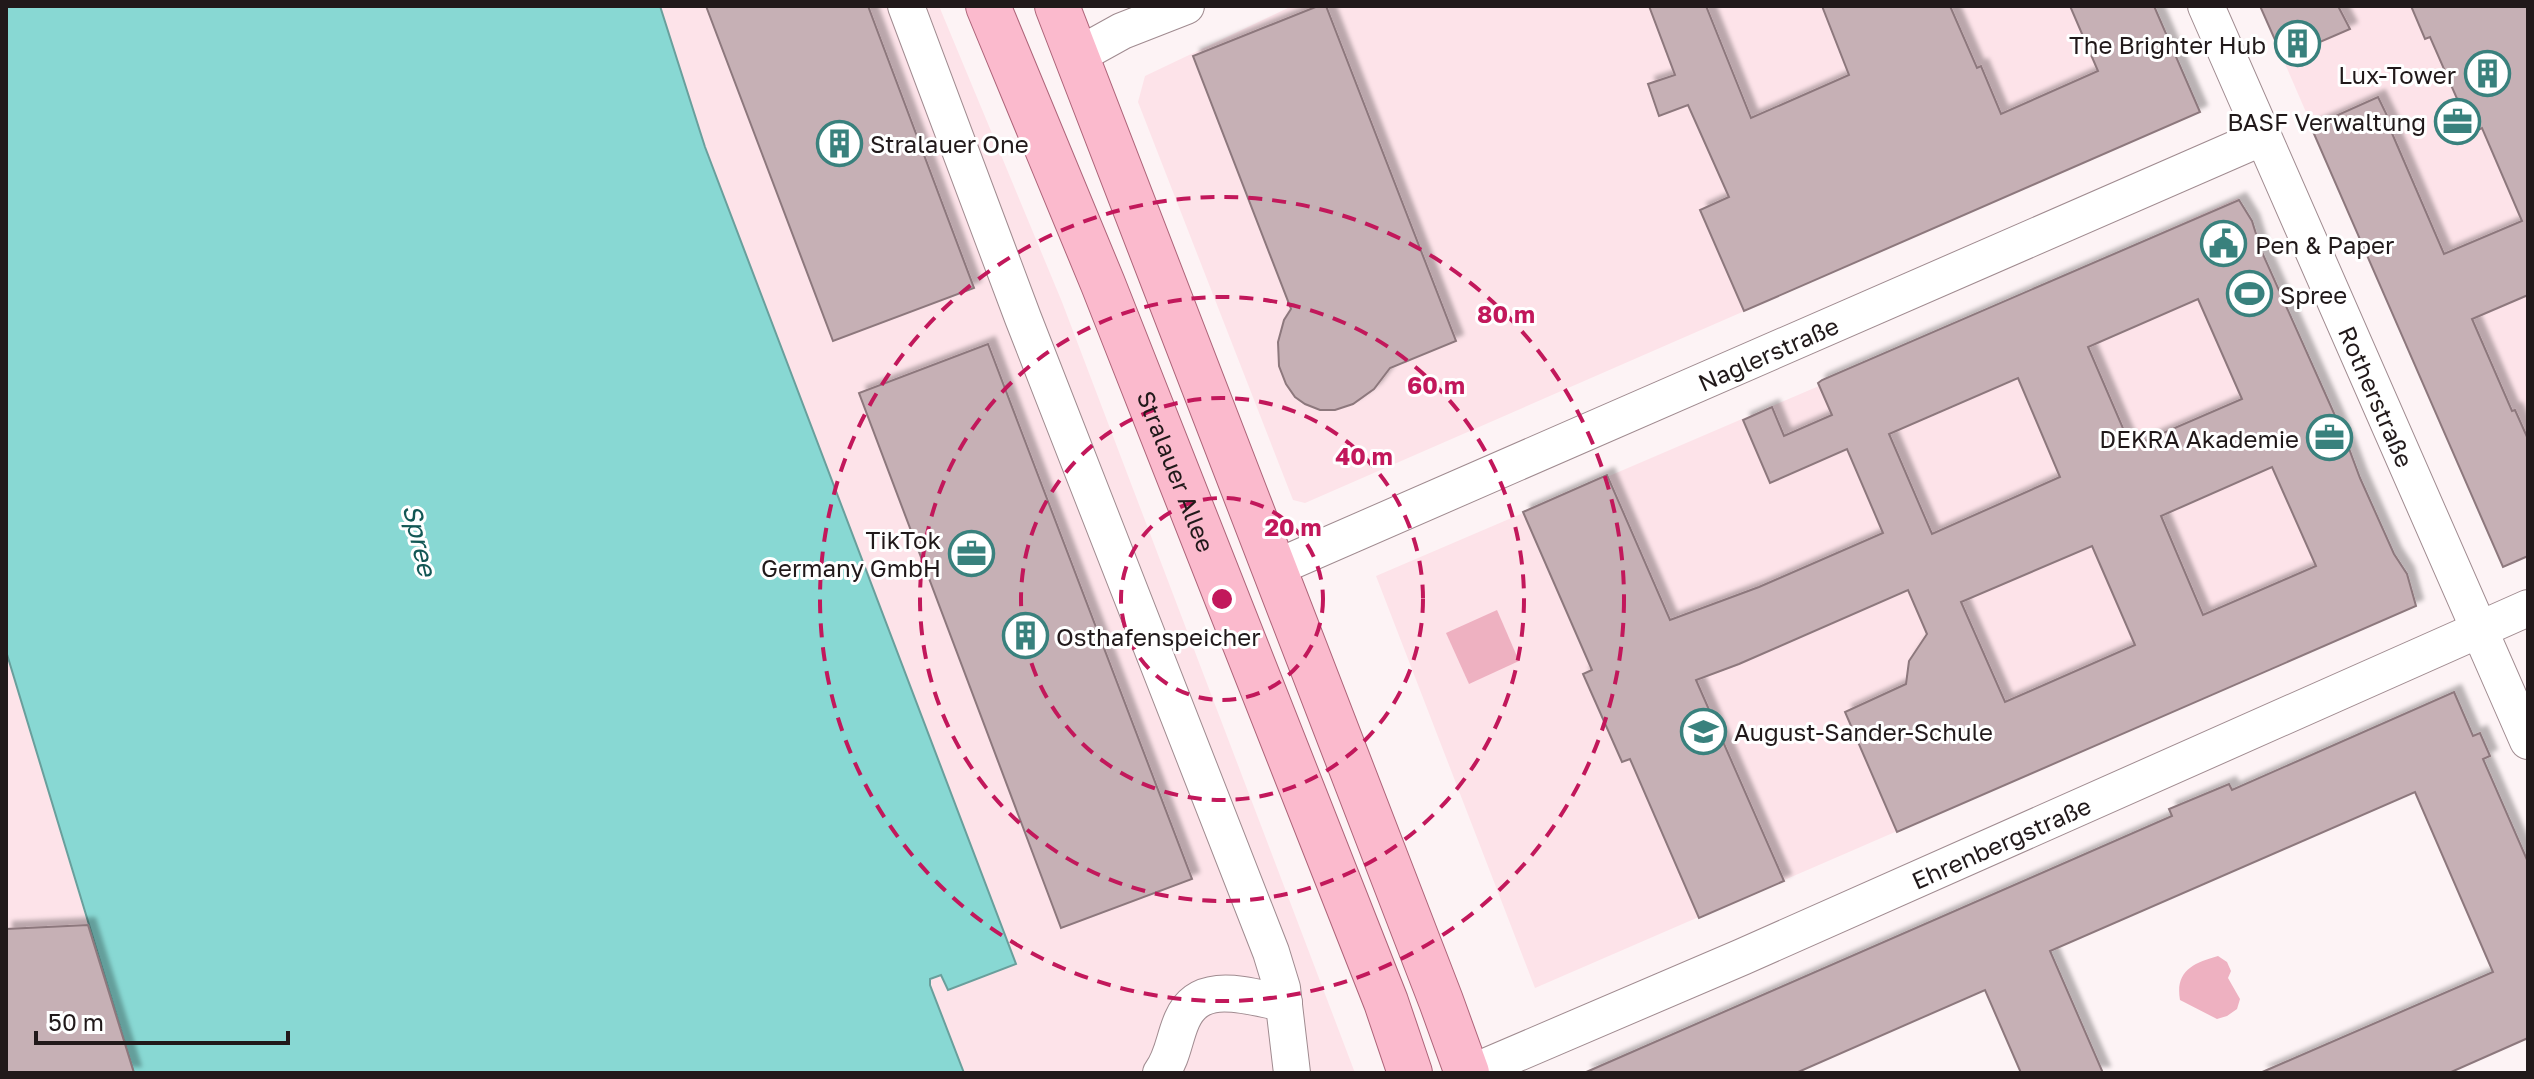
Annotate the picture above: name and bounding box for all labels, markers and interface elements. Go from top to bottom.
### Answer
building icon: The Brighter Hub [2273,20,2321,68]
place label: The Brighter Hub [2069,30,2266,59]
building icon: Lux-Tower [2463,50,2511,98]
place label: Lux-Tower [2338,60,2456,89]
office icon: BASF Verwaltung [2433,97,2481,145]
place label: BASF Verwaltung [2227,107,2426,136]
building icon: Stralauer One [815,119,863,167]
place label: Stralauer One [870,129,1029,158]
public building icon: Pen & Paper [2200,220,2248,268]
place label: Pen & Paper [2255,230,2394,259]
sports icon: Spree [2225,270,2273,318]
place label: Spree [2280,280,2347,309]
text: 80 m [1477,299,1535,328]
street label: Naglerstraße [1693,310,1843,396]
street label: Rotherstraße [2333,321,2421,471]
text: 60 m [1407,370,1465,399]
street label: Stralauer Allee [1132,386,1222,556]
office icon: DEKRA Akademie [2306,414,2354,462]
place label: DEKRA Akademie [2099,424,2299,453]
text: 40 m [1335,441,1393,470]
water label: Spree [397,501,444,581]
text: 20 m [1264,512,1322,541]
place label: TikTok Germany GmbH [761,525,941,582]
office icon: TikTok Germany GmbH [948,529,996,577]
centre of rings [1208,585,1236,613]
building icon: Osthafenspeicher [1001,612,1049,660]
place label: Osthafenspeicher [1056,622,1261,651]
school or university icon: August-Sander-Schule [1679,707,1727,755]
place label: August-Sander-Schule [1734,717,1993,746]
street label: Ehrenbergstraße [1907,790,2095,894]
scale bar [36,995,288,1045]
text: 50 m [48,1007,104,1036]

